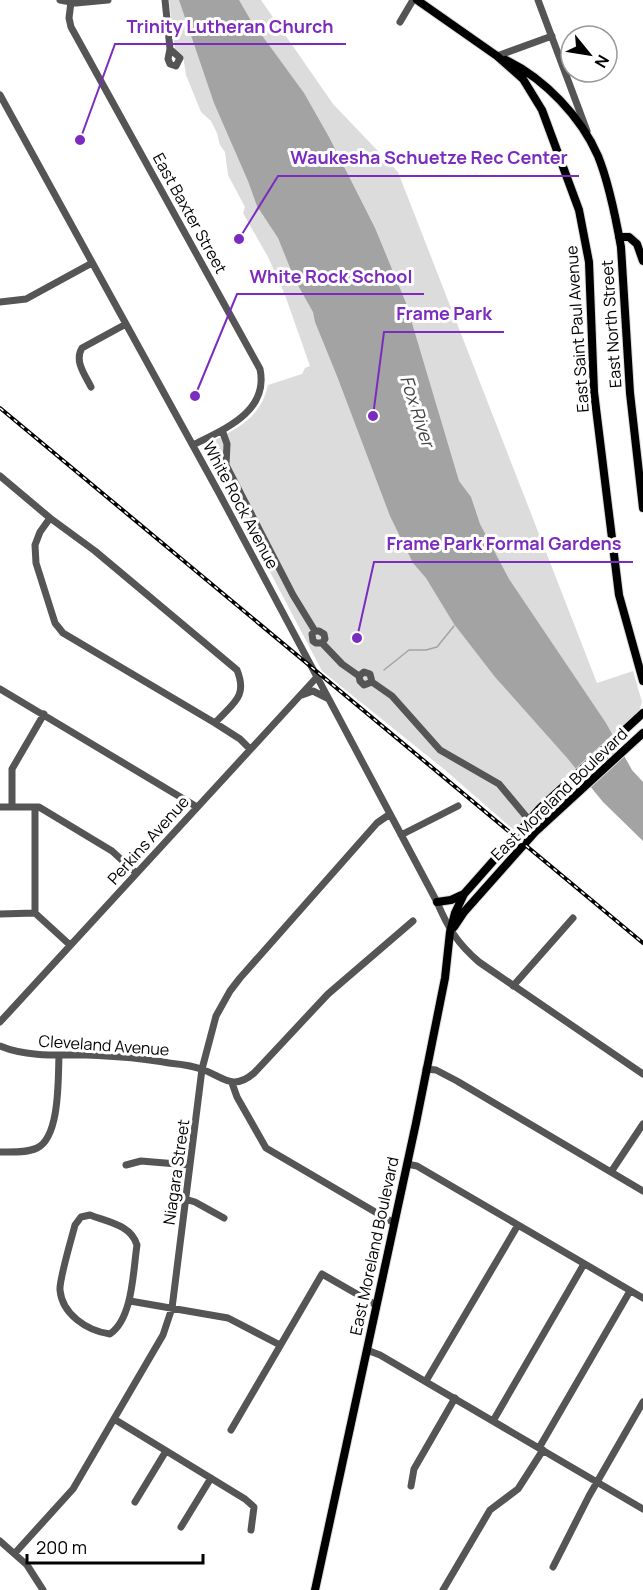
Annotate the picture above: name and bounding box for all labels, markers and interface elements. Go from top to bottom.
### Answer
callout: Trinity Lutheran Church [115,8,346,44]
text: Trinity Lutheran Church [126,14,334,38]
north arrow [559,24,619,84]
text: N [590,51,614,72]
callout: Waukesha Schuetze Rec Center [278,140,579,176]
text: Waukesha Schuetze Rec Center [290,145,568,169]
street label: East Baxter Street [148,149,232,277]
street label: East Saint Paul Avenue [560,245,594,413]
callout: White Rock School [237,258,424,294]
street label: East North Street [596,259,626,389]
text: White Rock School [249,264,413,288]
callout: Frame Park [384,296,504,332]
text: Frame Park [396,301,493,325]
water label: Fox River [395,372,442,452]
street label: White Rock Avenue [198,438,284,572]
callout: Frame Park Formal Gardens [374,526,633,562]
text: Frame Park Formal Gardens [386,531,622,555]
street label: East Moreland Boulevard [486,723,632,865]
street label: Perkins Avenue [102,791,194,889]
street label: Cleveland Avenue [38,1029,170,1061]
street label: Niagara Street [158,1118,194,1226]
street label: East Moreland Boulevard [344,1155,404,1337]
scale bar [27,1527,202,1565]
text: 200 m [36,1535,87,1559]

